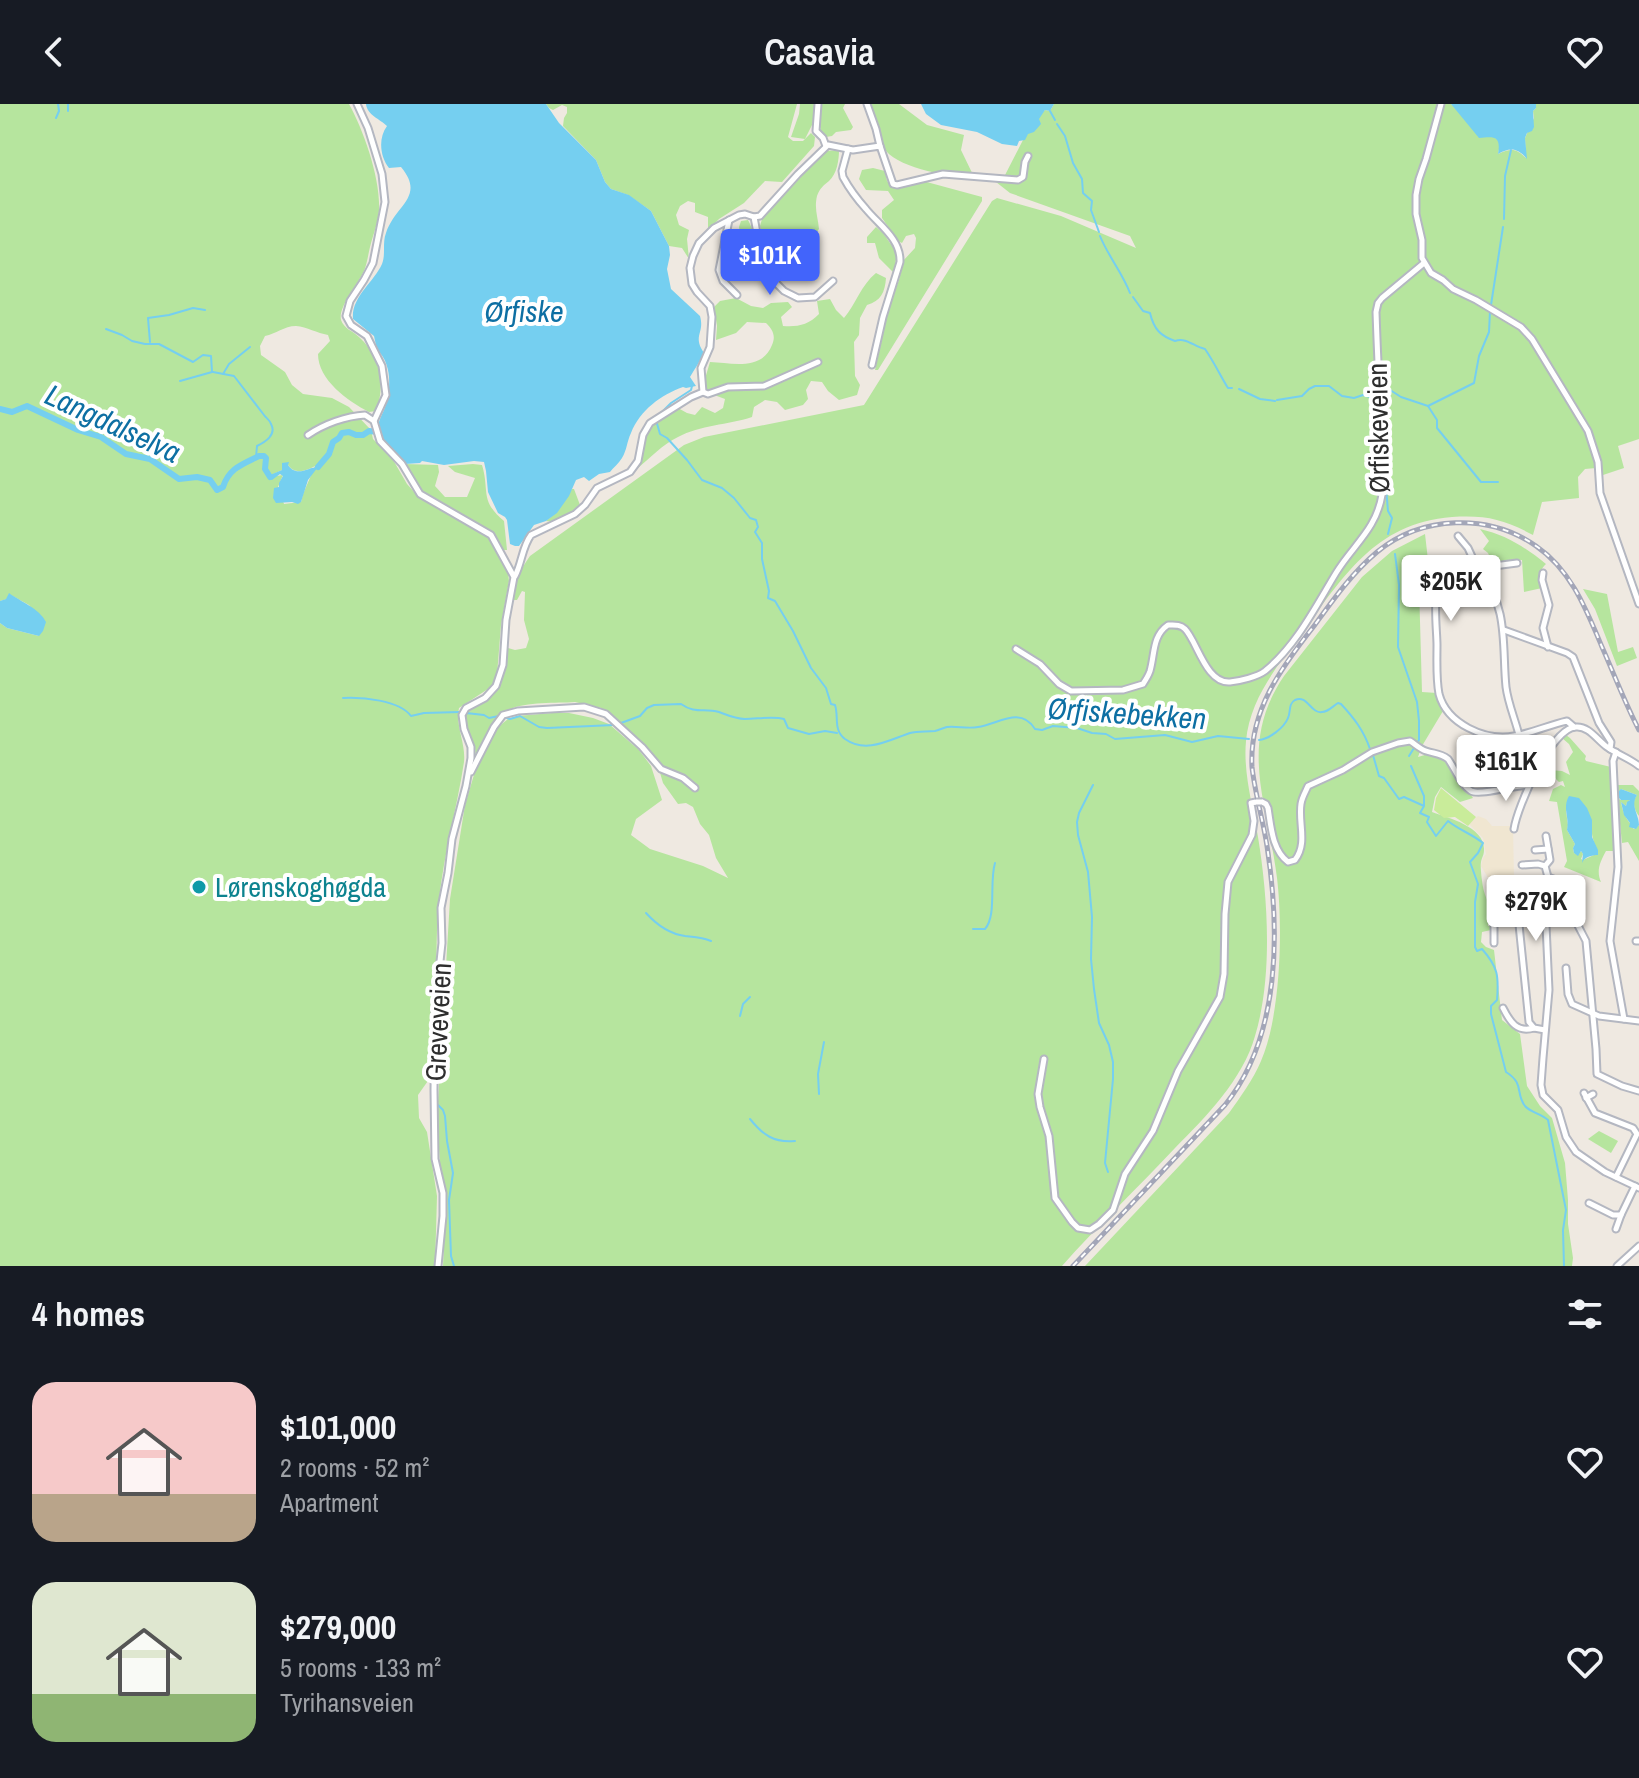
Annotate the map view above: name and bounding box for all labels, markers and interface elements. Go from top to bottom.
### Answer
text: Casavia [764,28,875,76]
icon: back [32,30,76,74]
icon: heart [1563,30,1607,74]
pin: $101K [714,229,826,297]
text: $101K [739,237,801,272]
water label: Ørfiske [484,291,564,331]
street label: Ørfiskeveien [1358,363,1398,493]
water label: Langdalselva [39,374,187,472]
pin: $205K [1395,555,1507,623]
text: $205K [1420,563,1482,598]
water label: Ørfiskebekken [1046,688,1208,738]
pin: $161K [1450,735,1562,803]
text: $161K [1475,743,1537,778]
place label: Lørenskoghøgda [215,868,386,906]
pin: $279K [1480,875,1592,943]
marker: Lørenskoghøgda [190,878,208,896]
text: $279K [1505,883,1567,918]
street label: Greveveien [416,962,460,1082]
text: 4 homes [32,1291,145,1337]
icon: filters [1563,1292,1607,1336]
text: $101,000 [280,1404,396,1450]
icon: home [96,1414,192,1510]
icon: heart [1563,1440,1607,1484]
text: 2 rooms · 52 m² [280,1450,429,1485]
text: Apartment [280,1485,378,1520]
text: $279,000 [280,1604,396,1650]
icon: home [96,1614,192,1710]
icon: heart [1563,1640,1607,1684]
text: 5 rooms · 133 m² [280,1650,441,1685]
text: Tyrihansveien [280,1685,414,1720]

